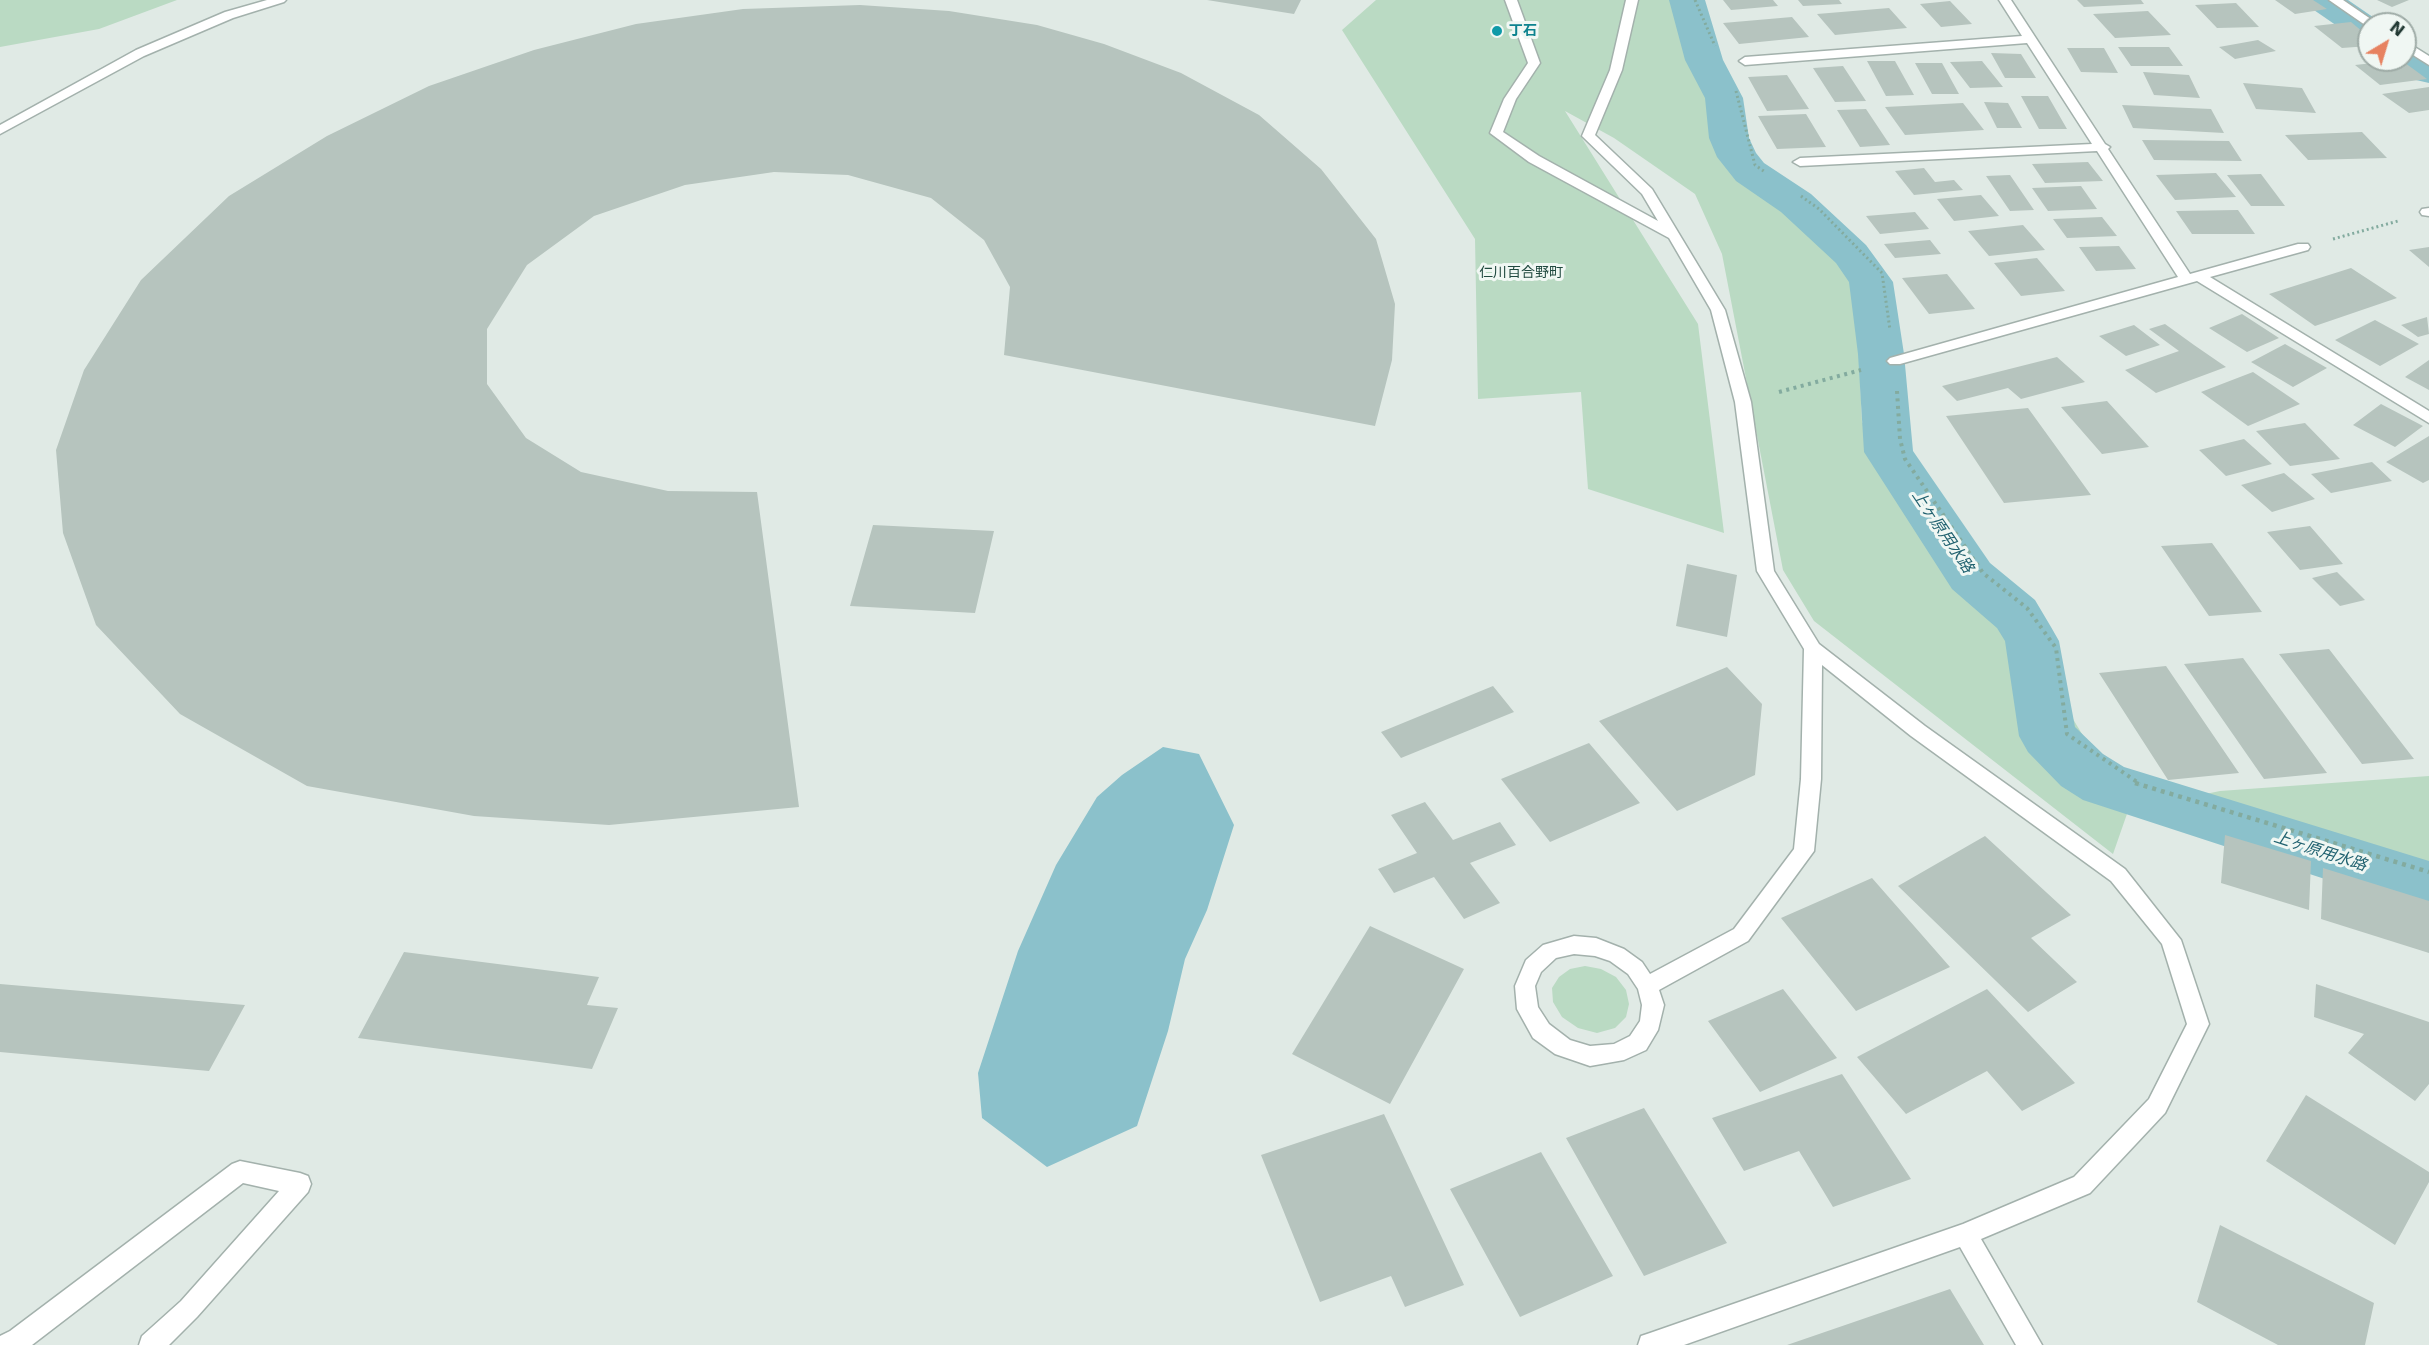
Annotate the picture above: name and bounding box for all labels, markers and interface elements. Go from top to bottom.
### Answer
north arrow [2357,12,2417,72]
text: N [2386,17,2408,41]
place label: 丁石 [1509,23,1537,39]
marker: 丁石 [1490,24,1504,38]
district label: 仁川百合野町 [1479,265,1563,281]
water label: 上ヶ原用水路 [1907,487,1977,577]
water label: 上ヶ原用水路 [2271,828,2369,876]

